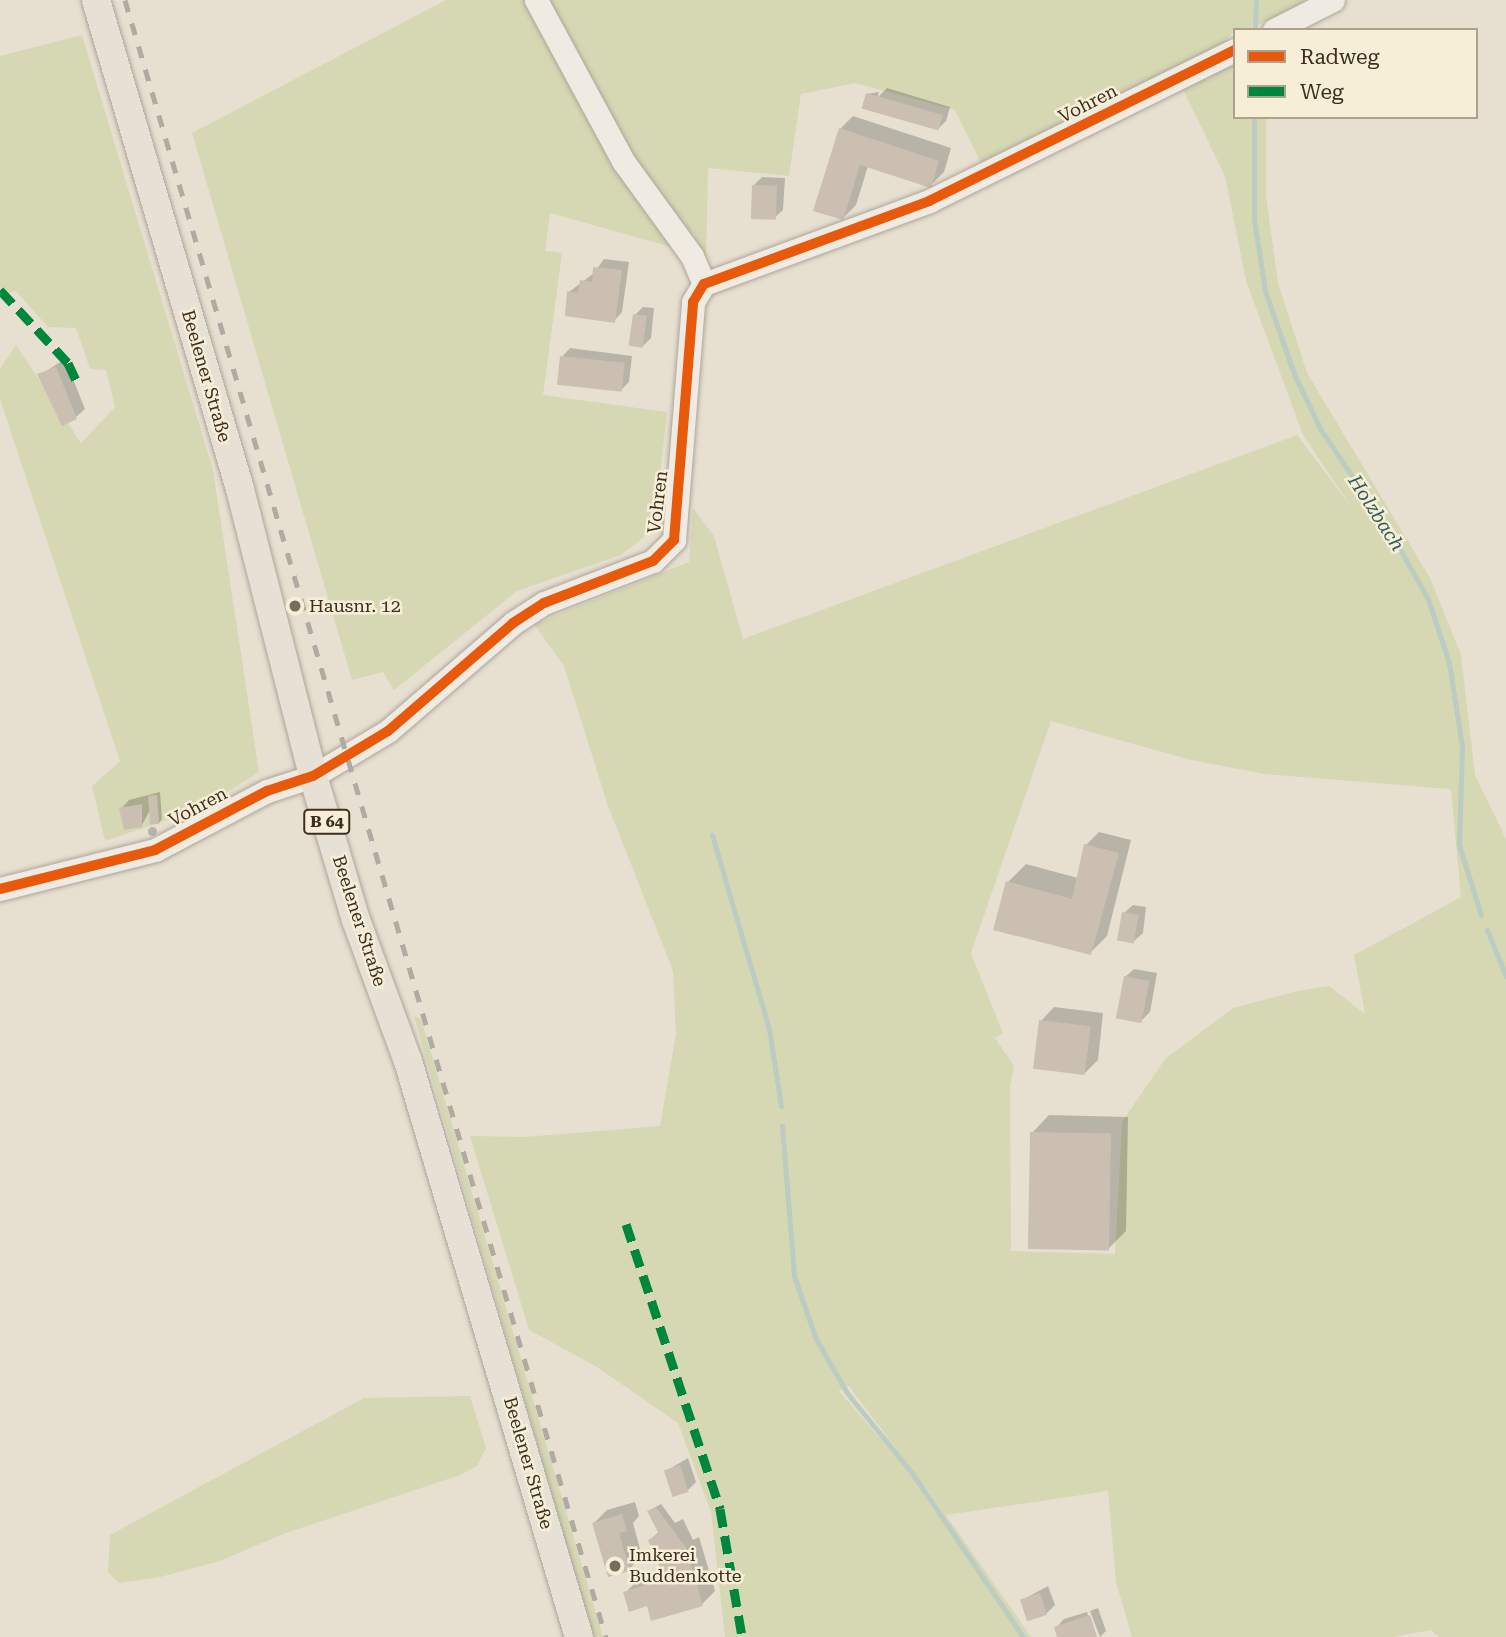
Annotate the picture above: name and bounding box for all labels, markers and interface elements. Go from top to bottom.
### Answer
legend [1233,28,1478,119]
text: Radweg [1300,45,1379,69]
street label: Vohren [1055,80,1121,128]
text: Weg [1300,80,1344,104]
street label: Beelener Straße [177,307,235,445]
street label: Vohren [643,469,673,535]
water label: Holzbach [1343,471,1409,555]
place label: Hausnr. 12 [309,595,401,617]
marker: Hausnr. 12 [287,598,303,614]
street label: Vohren [165,783,231,831]
road number: B 64 [302,810,352,834]
street label: Beelener Straße [328,853,390,989]
street label: Beelener Straße [499,1394,557,1532]
place label: Imkerei Buddenkotte [629,1545,742,1588]
marker: Imkerei Buddenkotte [607,1558,623,1574]

